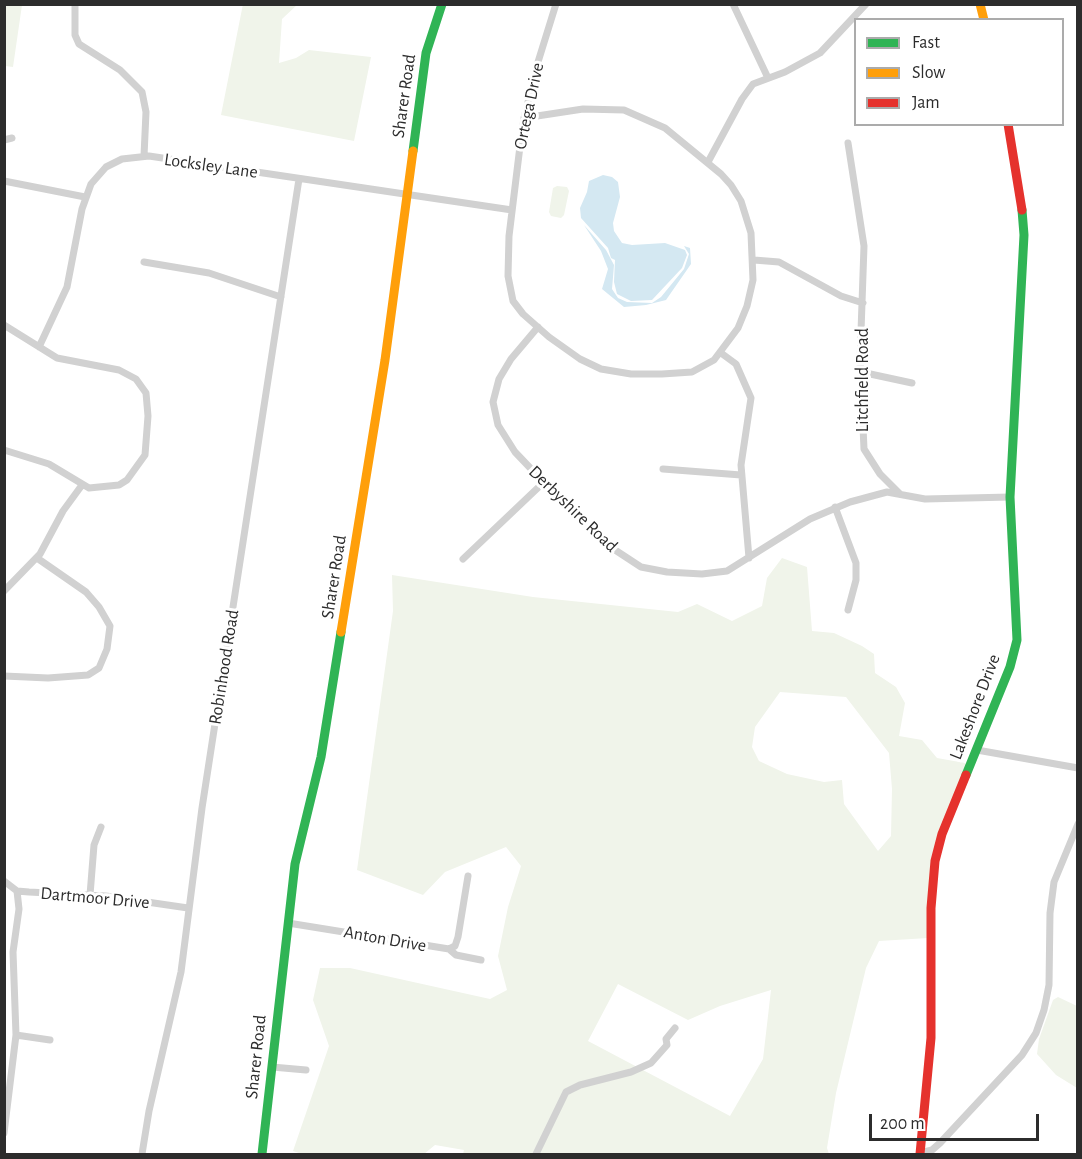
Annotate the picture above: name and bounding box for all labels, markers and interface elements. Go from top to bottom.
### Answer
legend [854,18,1064,126]
text: Fast [912,34,940,52]
street label: Sharer Road [387,53,421,139]
street label: Ortega Drive [509,61,549,151]
text: Slow [912,64,945,82]
text: Jam [912,94,940,112]
street label: Locksley Lane [163,149,259,183]
street label: Litchfield Road [852,328,874,432]
street label: Derbyshire Road [524,461,622,557]
street label: Sharer Road [317,534,351,620]
street label: Robinhood Road [204,608,244,726]
street label: Lakeshore Drive [945,651,1005,763]
street label: Dartmoor Drive [40,882,150,914]
street label: Anton Drive [342,921,428,957]
street label: Sharer Road [241,1014,271,1100]
scale bar [872,1102,1042,1140]
text: 200 m [880,1115,925,1133]

